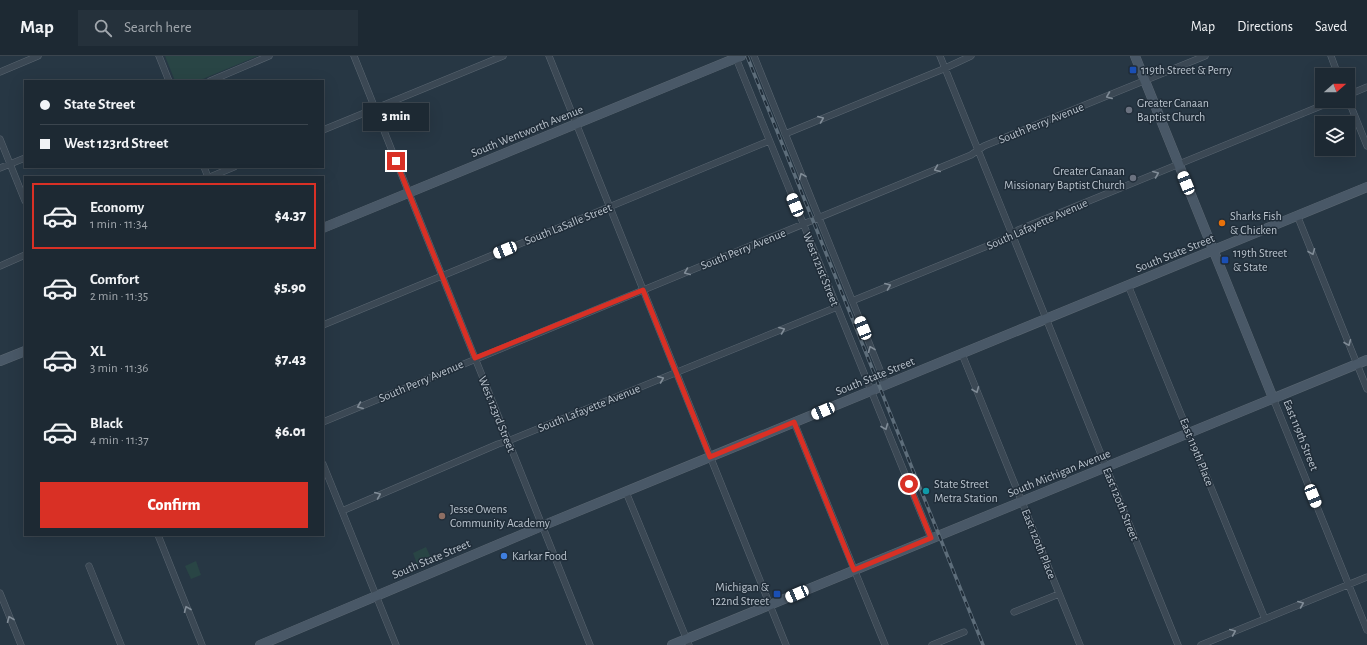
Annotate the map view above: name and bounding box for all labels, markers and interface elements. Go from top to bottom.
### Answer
search box [78,10,358,46]
icon: search [92,17,114,39]
text: Map [20,18,54,37]
text: Search here [124,20,192,35]
text: Map [1191,20,1215,34]
text: Directions [1237,20,1293,34]
text: Saved [1315,20,1347,34]
place label: 119th Street & Perry [1141,64,1232,77]
marker: 119th Street & Perry [1128,65,1138,75]
north arrow [1315,68,1355,108]
map controls [1315,68,1355,156]
one-way arrow [1105,91,1112,99]
text: State Street [64,97,135,112]
place label: Greater Canaan Baptist Church [1137,97,1209,123]
street label: South Perry Avenue [997,100,1086,146]
callout: 3 min [363,103,429,131]
street label: South Wentworth Avenue [469,103,585,159]
marker: Greater Canaan Baptist Church [1124,105,1134,115]
text: 3 min [382,110,410,123]
one-way arrow [818,116,825,124]
button: layers [1315,116,1355,156]
text: West 123rd Street [64,136,168,151]
route end [387,152,405,170]
one-way arrow [934,164,942,172]
place label: Greater Canaan Missionary Baptist Church [1004,165,1125,192]
car [1176,170,1196,196]
one-way arrow [1152,171,1160,179]
one-way arrow [798,173,806,180]
marker: Greater Canaan Missionary Baptist Church [1128,173,1138,183]
car [785,192,805,218]
street label: South Lafayette Avenue [985,196,1090,253]
icon: car [42,198,78,234]
text: Economy [90,200,144,215]
street label: South LaSalle Street [523,201,613,247]
text: $4.37 [275,208,306,223]
place label: Sharks Fish & Chicken [1230,210,1282,236]
text: 1 min · 11:34 [90,218,148,231]
marker: Sharks Fish & Chicken [1217,218,1227,228]
street label: South Perry Avenue [699,226,788,272]
street label: West 121st Street [801,231,841,308]
street label: South State Street [1134,232,1216,274]
car [492,240,518,260]
place label: 119th Street & State [1233,247,1287,273]
one-way arrow [1307,248,1315,255]
marker: 119th Street & State [1220,255,1230,265]
one-way arrow [684,267,691,275]
icon: car [42,270,78,306]
text: Comfort [90,272,139,287]
text: $5.90 [274,280,306,295]
one-way arrow [885,283,892,291]
text: 2 min · 11:35 [90,290,148,303]
car [853,315,873,341]
one-way arrow [777,327,785,335]
one-way arrow [1344,339,1352,346]
icon: car [42,342,78,378]
text: XL [90,344,106,359]
one-way arrow [868,345,876,353]
text: $7.43 [275,352,306,367]
street label: South State Street [834,355,916,397]
street label: South Perry Avenue [377,358,465,405]
text: 3 min · 11:36 [90,362,148,375]
street label: West 123rd Street [476,374,518,454]
one-way arrow [657,376,665,384]
street label: South Lafayette Avenue [536,382,642,435]
one-way arrow [972,386,980,393]
street label: East 119th Street [1281,398,1321,472]
one-way arrow [356,401,364,409]
car [810,401,836,421]
icon: car [42,414,78,450]
text: Black [90,416,123,431]
street label: East 119th Place [1178,416,1216,488]
text: $6.01 [275,424,306,439]
one-way arrow [881,424,889,431]
text: 4 min · 11:37 [90,434,149,447]
street label: South Michigan Avenue [1006,447,1112,499]
street label: East 120th Street [1101,466,1141,542]
route start [900,475,918,493]
place label: State Street Metra Station [934,478,998,504]
button: Confirm [40,482,308,528]
car [1303,483,1323,509]
marker: State Street Metra Station [921,486,931,496]
one-way arrow [374,492,381,500]
place label: Jesse Owens Community Academy [450,503,550,530]
street label: East 120th Place [1020,507,1058,581]
marker: Jesse Owens Community Academy [437,511,447,521]
street label: South State Street [390,537,472,581]
place label: Karkar Food [512,550,567,562]
marker: Karkar Food [499,551,509,561]
place label: Michigan & 122nd Street [711,581,770,607]
car [784,584,810,604]
marker: Michigan & 122nd Street [772,589,782,599]
one-way arrow [1297,600,1304,608]
one-way arrow [184,605,192,612]
one-way arrow [7,616,15,623]
one-way arrow [1229,628,1236,636]

